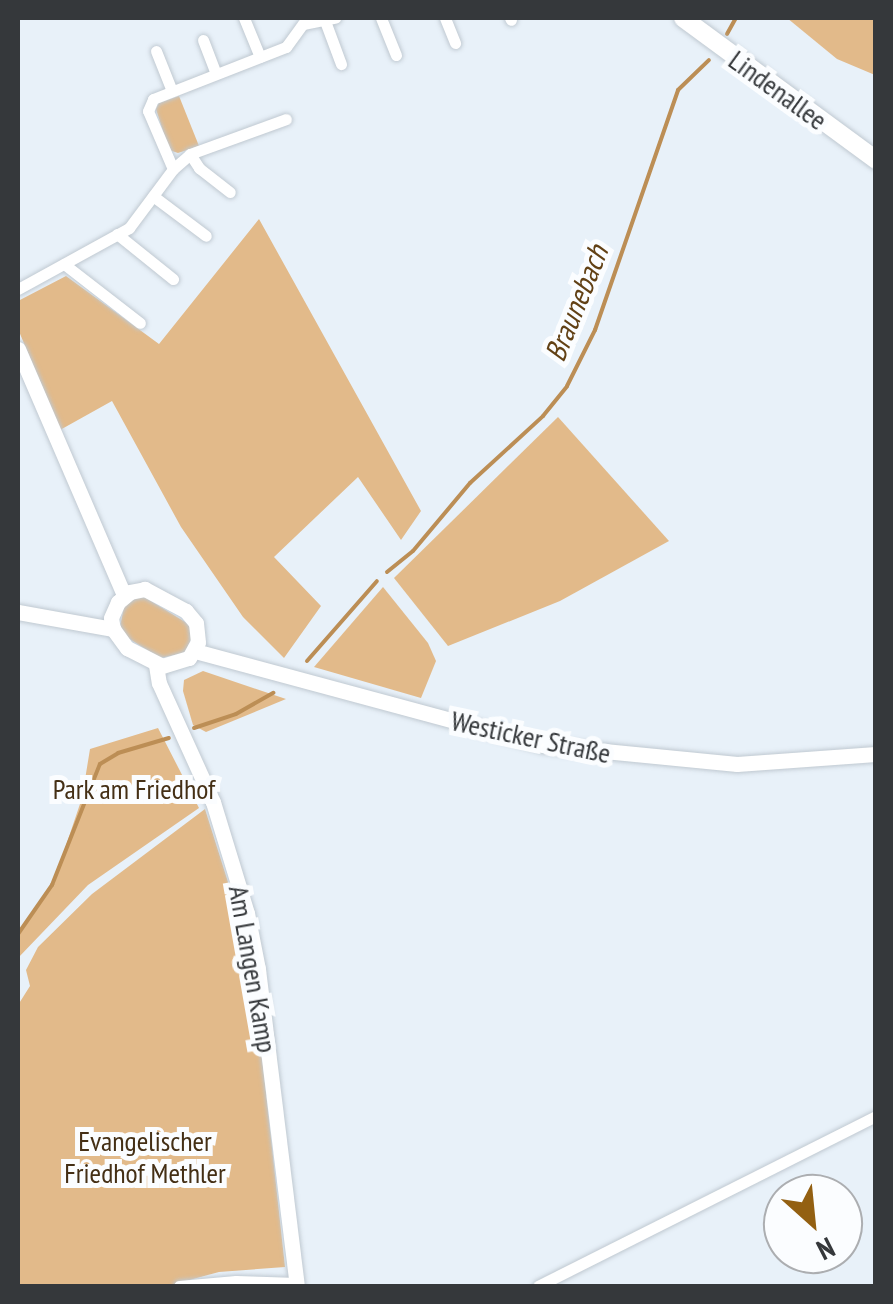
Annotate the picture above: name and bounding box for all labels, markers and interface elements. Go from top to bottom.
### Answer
street label: Lindenallee [722,43,834,137]
water label: Braunebach [536,240,616,366]
street label: Westicker Straße [448,704,614,770]
park label: Park am Friedhof [52,772,216,806]
street label: Am Langen Kamp [222,883,284,1055]
park label: Evangelischer Friedhof Methler [64,1124,226,1190]
north arrow [763,1174,863,1274]
text: N [811,1229,841,1269]

